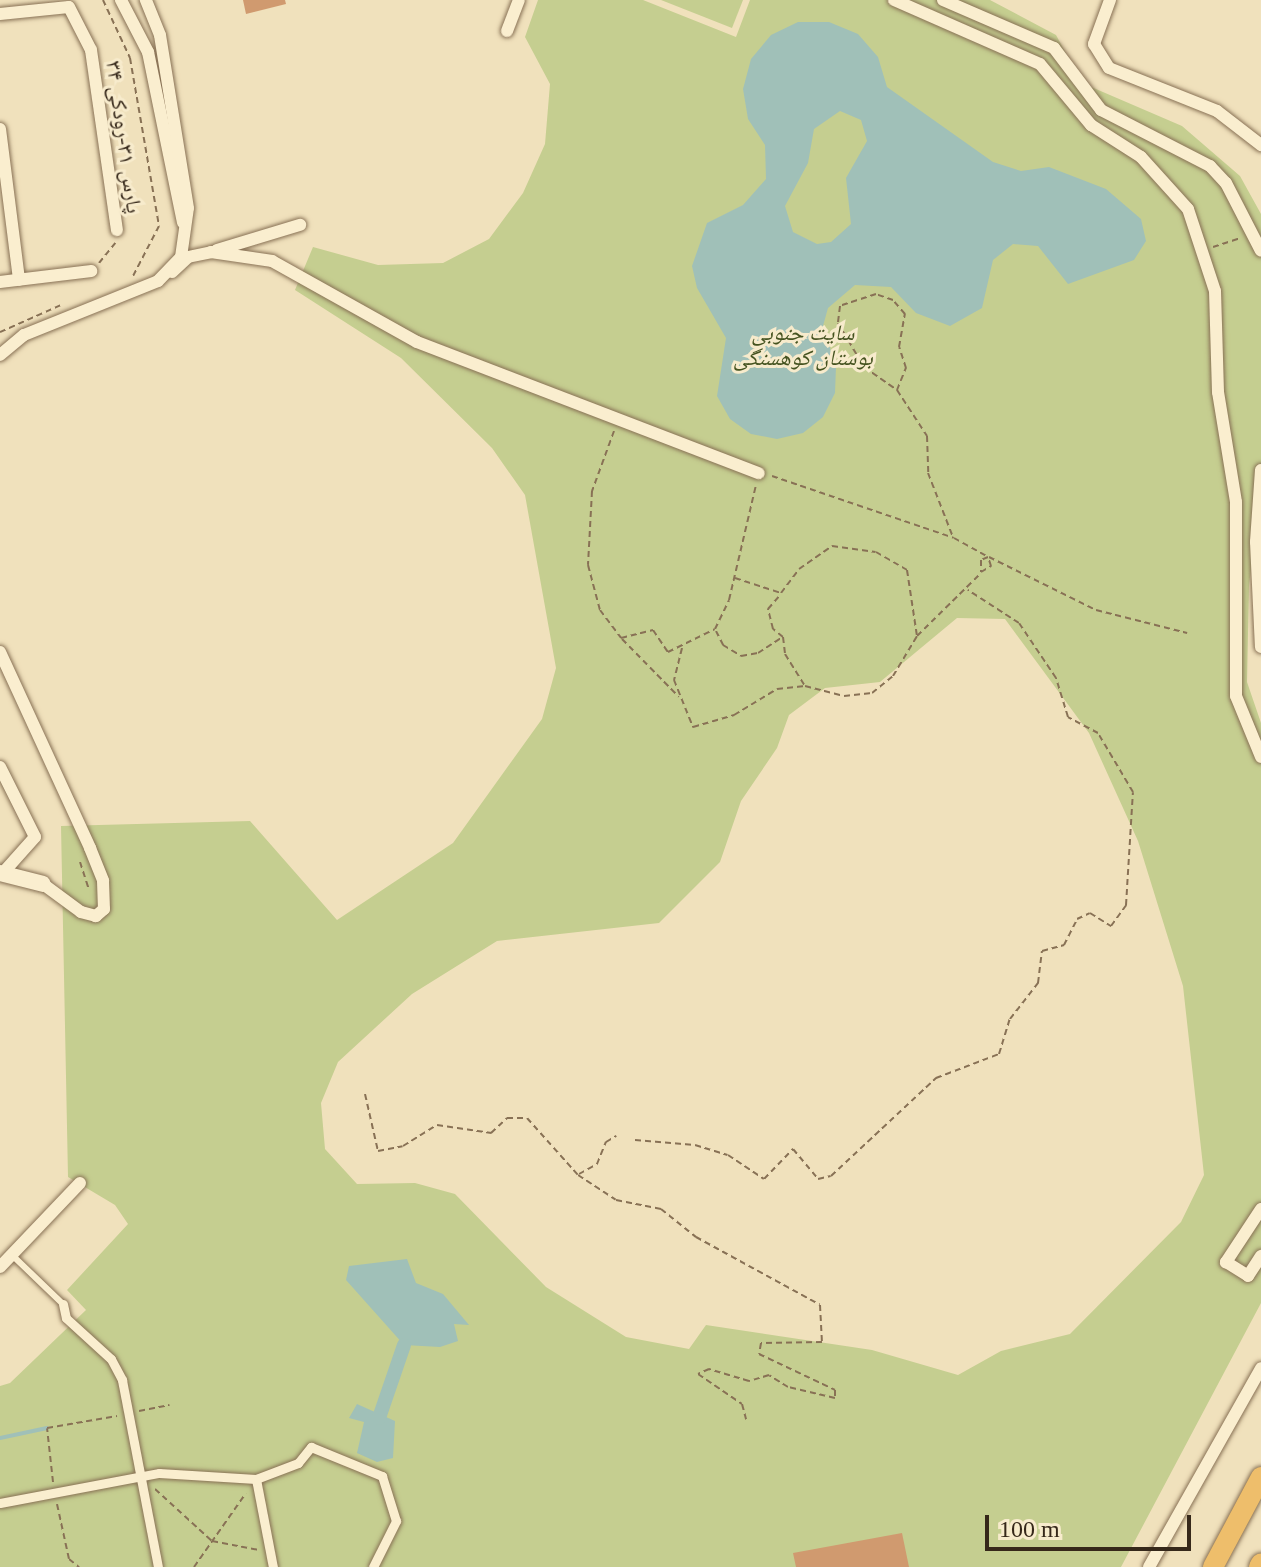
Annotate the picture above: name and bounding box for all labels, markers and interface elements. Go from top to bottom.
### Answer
street label: پارس ۳۱-رودکی ۳۴ [100,59,148,215]
park label: سایت جنوبی بوستان کوهسنگی [733,319,873,370]
scale bar [989,1499,1195,1549]
text: 100 m [999,1516,1060,1542]

